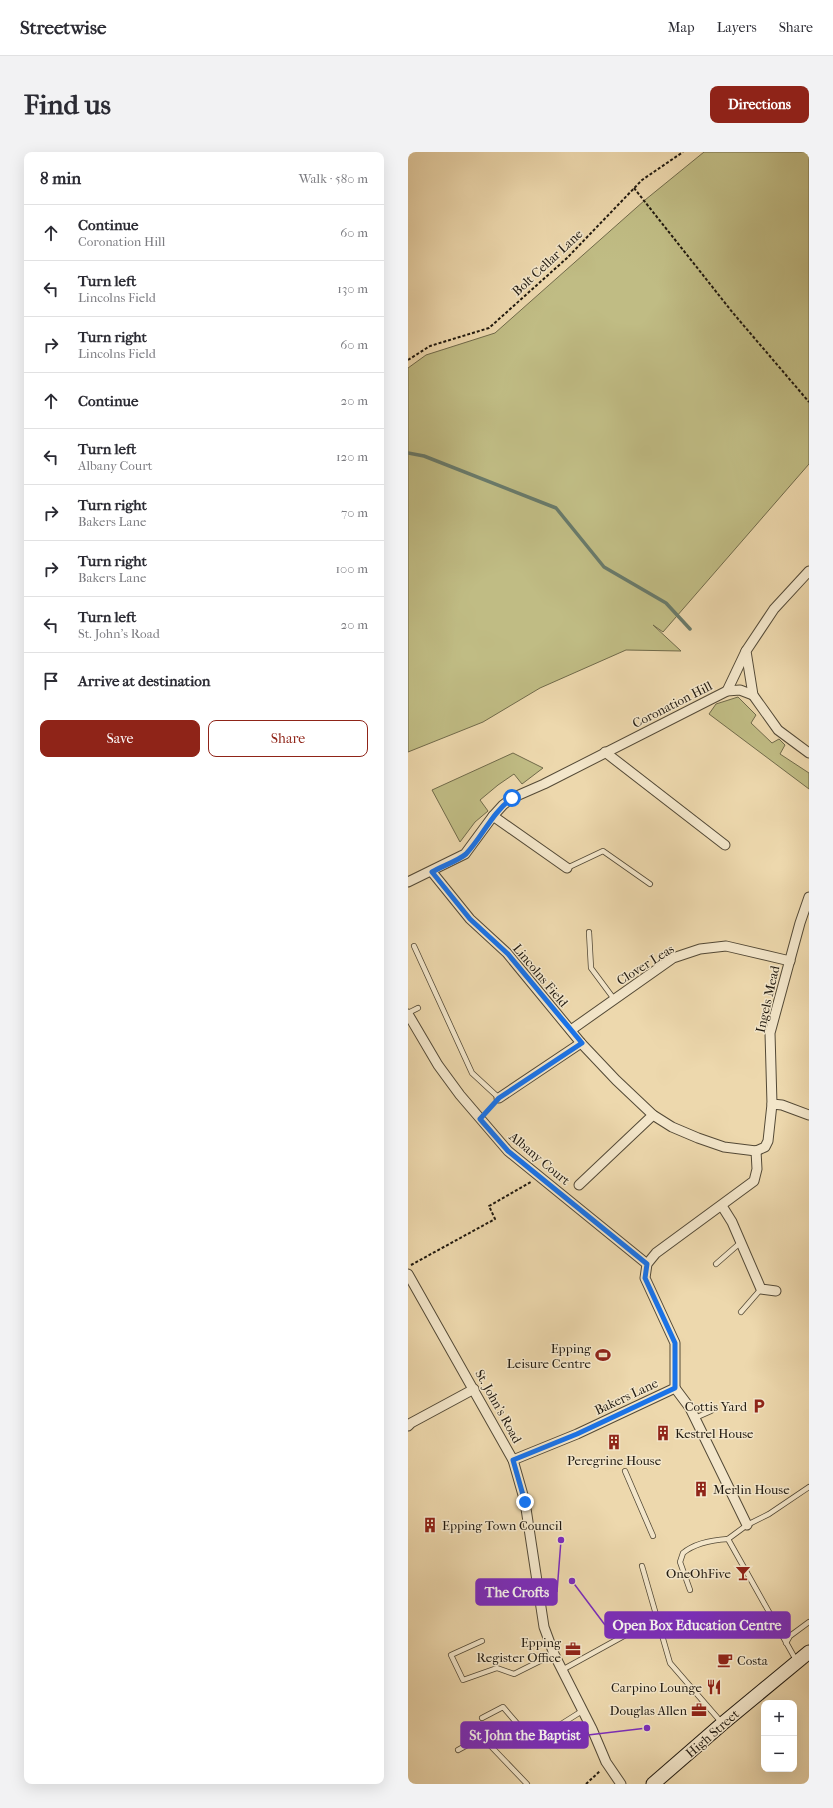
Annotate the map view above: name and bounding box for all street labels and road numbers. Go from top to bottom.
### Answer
street label: Bolt Cellar Lane [509,226,586,299]
street label: Coronation Hill [630,678,715,731]
street label: Lincolns Field [510,941,572,1011]
street label: Clover Leas [614,941,677,988]
street label: Ingels Mead [752,963,783,1034]
street label: Albany Court [506,1128,573,1188]
street label: St. John's Road [472,1367,525,1446]
street label: Bakers Lane [592,1375,661,1418]
street label: High Street [683,1706,742,1760]

